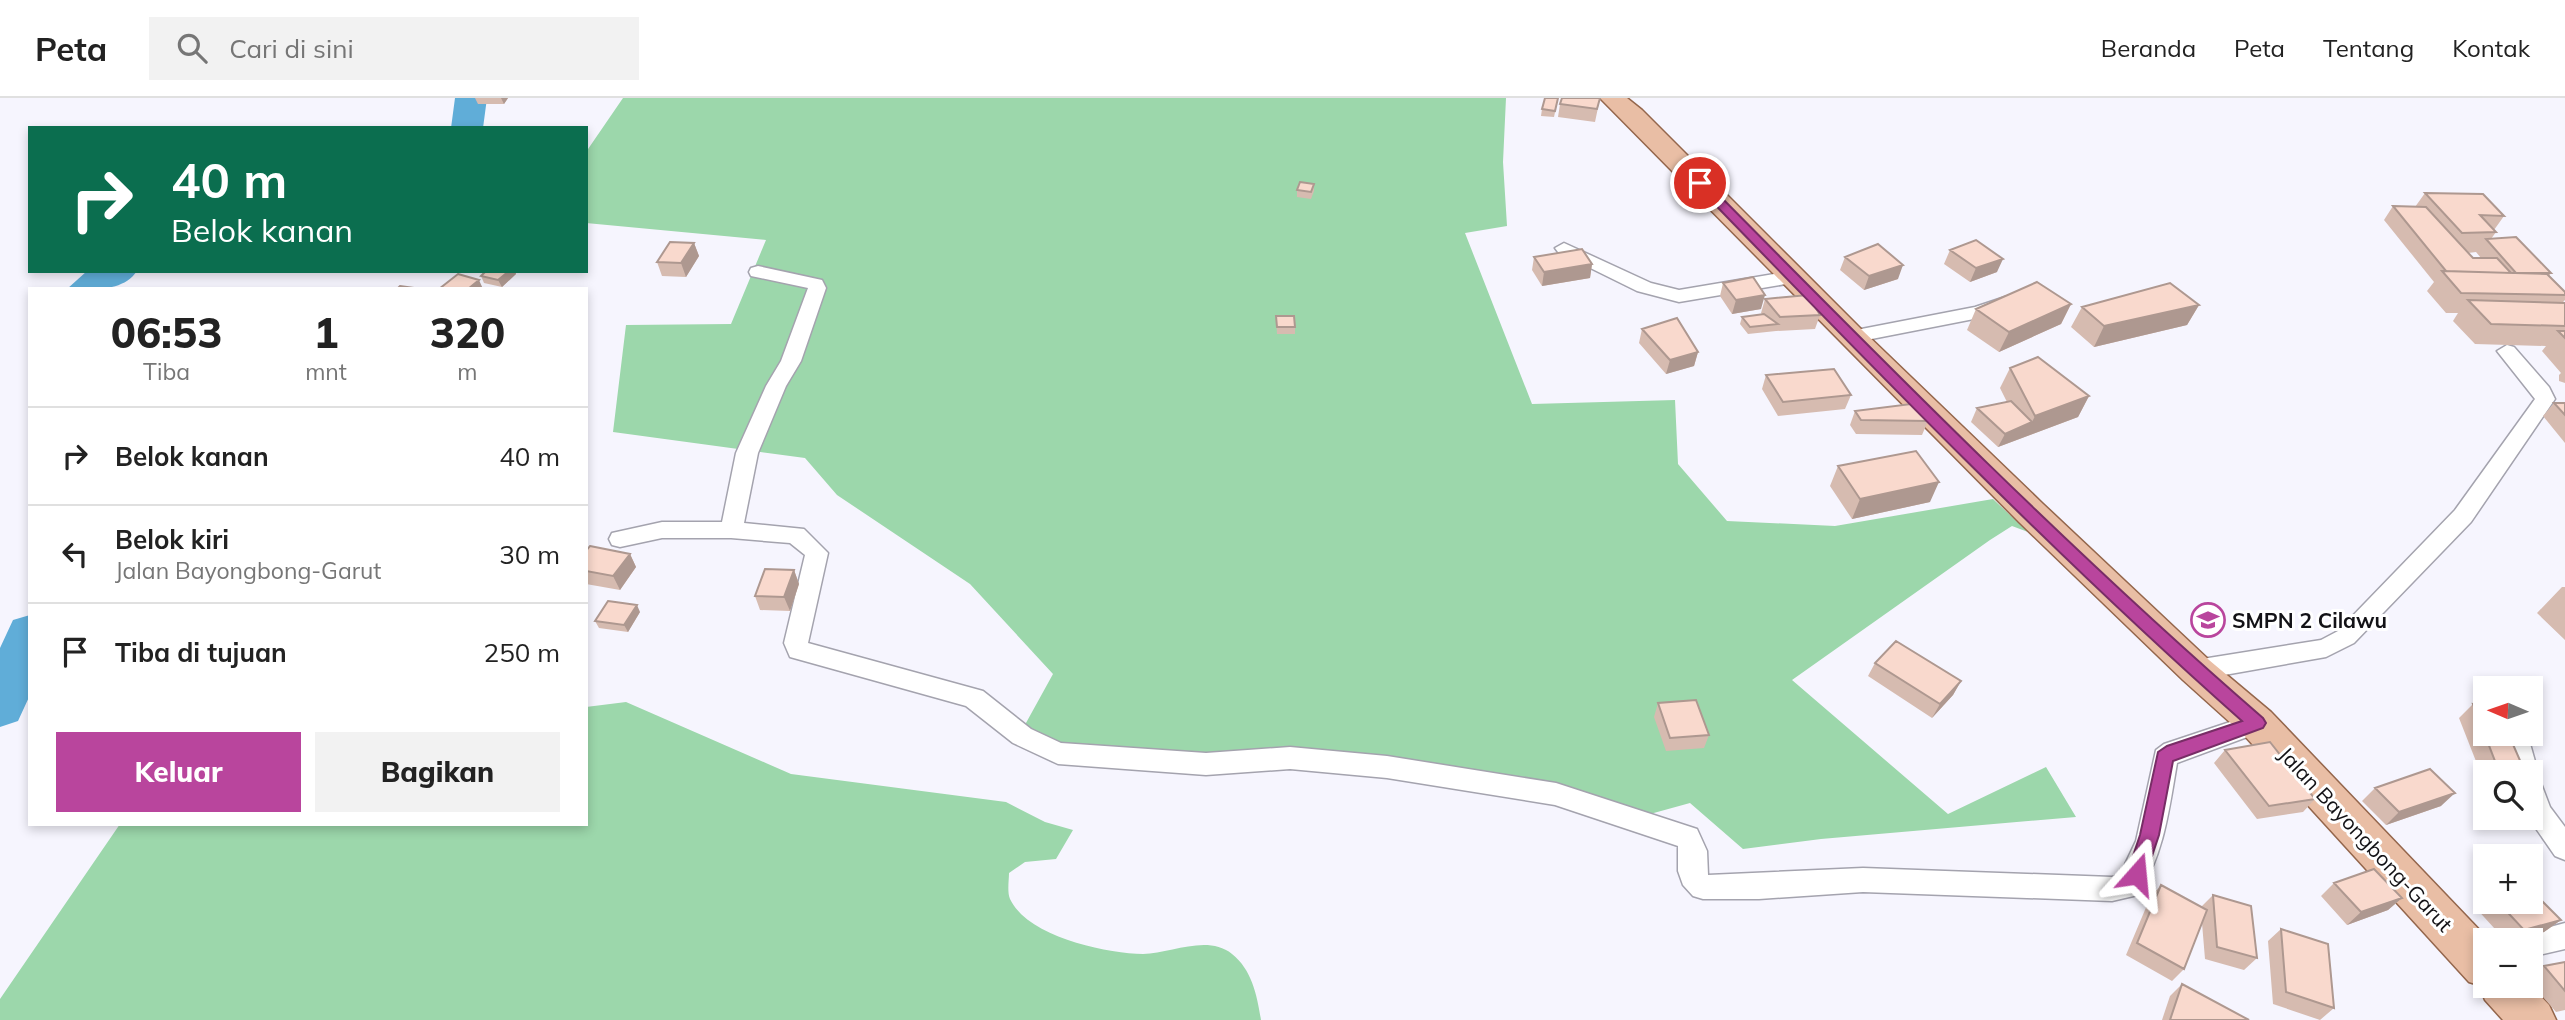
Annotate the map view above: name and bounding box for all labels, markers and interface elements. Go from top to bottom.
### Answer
search box [149,17,639,80]
text: Peta [35,28,107,69]
icon: search [173,29,211,67]
text: Cari di sini [229,32,354,65]
text: Beranda [2101,33,2196,63]
text: Peta [2234,33,2285,63]
text: Tentang [2323,33,2414,63]
text: Kontak [2452,33,2530,63]
text: 40 m [171,149,287,210]
pin [1670,153,1730,213]
icon: right [56,154,147,245]
icon: arrive [1681,164,1719,202]
text: Belok kanan [171,210,353,250]
text: 06:53 [111,306,222,359]
text: 1 [313,306,339,359]
text: 320 [430,306,505,359]
text: Tiba [143,357,190,386]
text: mnt [305,357,347,386]
text: m [457,357,478,386]
icon: right [56,437,94,475]
text: Belok kanan [115,440,269,473]
text: 40 m [499,440,560,473]
text: Belok kiri [115,523,229,556]
icon: left [56,535,94,573]
text: 30 m [499,538,560,571]
text: Jalan Bayongbong-Garut [115,556,381,585]
school or university icon: SMPN 2 Cilawu [2189,601,2227,639]
place label: SMPN 2 Cilawu [2232,607,2387,633]
icon: arrive [56,633,94,671]
text: Tiba di tujuan [115,636,287,669]
text: 250 m [484,636,560,669]
north arrow [2473,676,2543,746]
map controls [2473,676,2543,998]
button: Keluar [56,732,301,812]
button: Bagikan [315,732,560,812]
street label: Jalan Bayongbong-Garut [2274,741,2458,937]
button: search [2473,760,2543,830]
position arrow [2100,837,2174,911]
button: + [2473,844,2543,914]
button: − [2473,928,2543,998]

